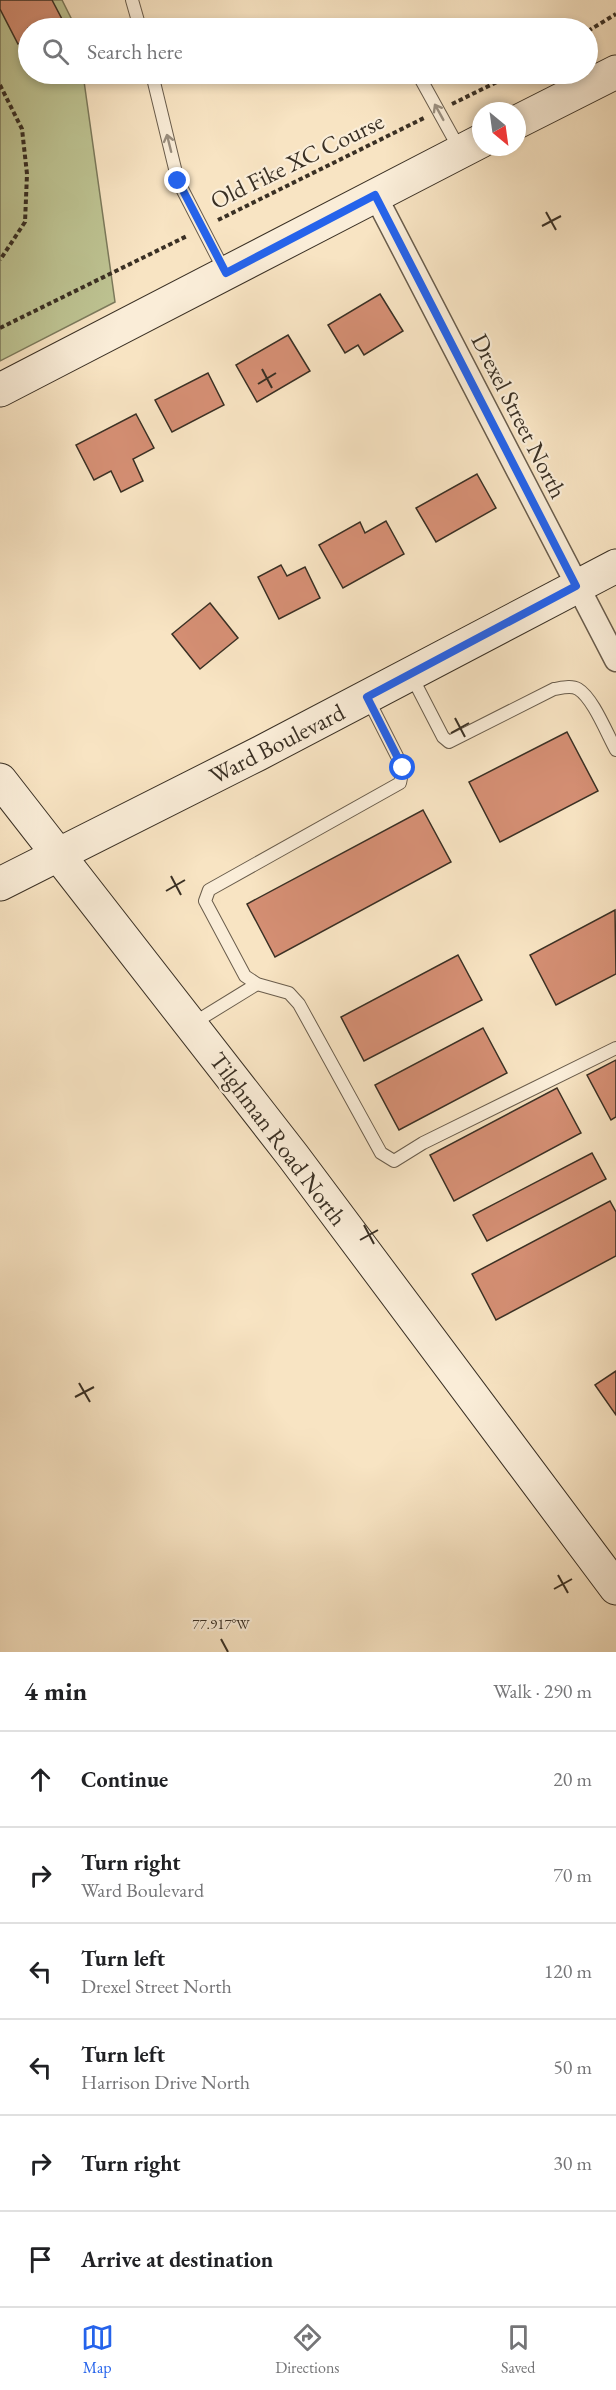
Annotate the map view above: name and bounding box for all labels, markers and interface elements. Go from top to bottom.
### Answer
search box [18,18,598,84]
icon: search [39,35,72,68]
text: Search here [87,37,182,66]
north arrow [472,102,526,156]
one-way arrow [433,104,444,122]
street label: Old Fike XC Course [205,105,389,216]
one-way arrow [163,134,175,153]
route end [164,167,190,193]
street label: Drexel Street North [465,328,574,503]
street label: Ward Boulevard [204,696,350,791]
route start [389,754,415,780]
street label: Tilghman Road North [203,1045,354,1232]
text: 77.917°W [192,1614,250,1633]
text: 4 min [24,1674,87,1708]
text: Walk · 290 m [493,1678,592,1704]
icon: ahead [24,1763,57,1796]
text: Continue [81,1765,168,1794]
text: 20 m [553,1766,592,1792]
text: Turn right [81,1848,180,1877]
icon: right [24,1859,57,1892]
text: 70 m [553,1862,592,1888]
text: Ward Boulevard [81,1877,204,1903]
text: Turn left [81,1944,165,1973]
icon: left [24,1955,57,1988]
text: 120 m [544,1958,592,1984]
text: Drexel Street North [81,1973,232,1999]
text: Turn left [81,2040,165,2069]
icon: left [24,2051,57,2084]
text: 50 m [553,2054,592,2080]
text: Harrison Drive North [81,2069,250,2095]
icon: right [24,2147,57,2180]
text: Turn right [81,2149,180,2178]
text: 30 m [553,2150,592,2176]
icon: arrive [24,2243,57,2276]
text: Arrive at destination [81,2245,273,2274]
tab: Map [81,2321,114,2378]
tab: Directions [275,2321,340,2378]
tab: Saved [501,2321,535,2378]

